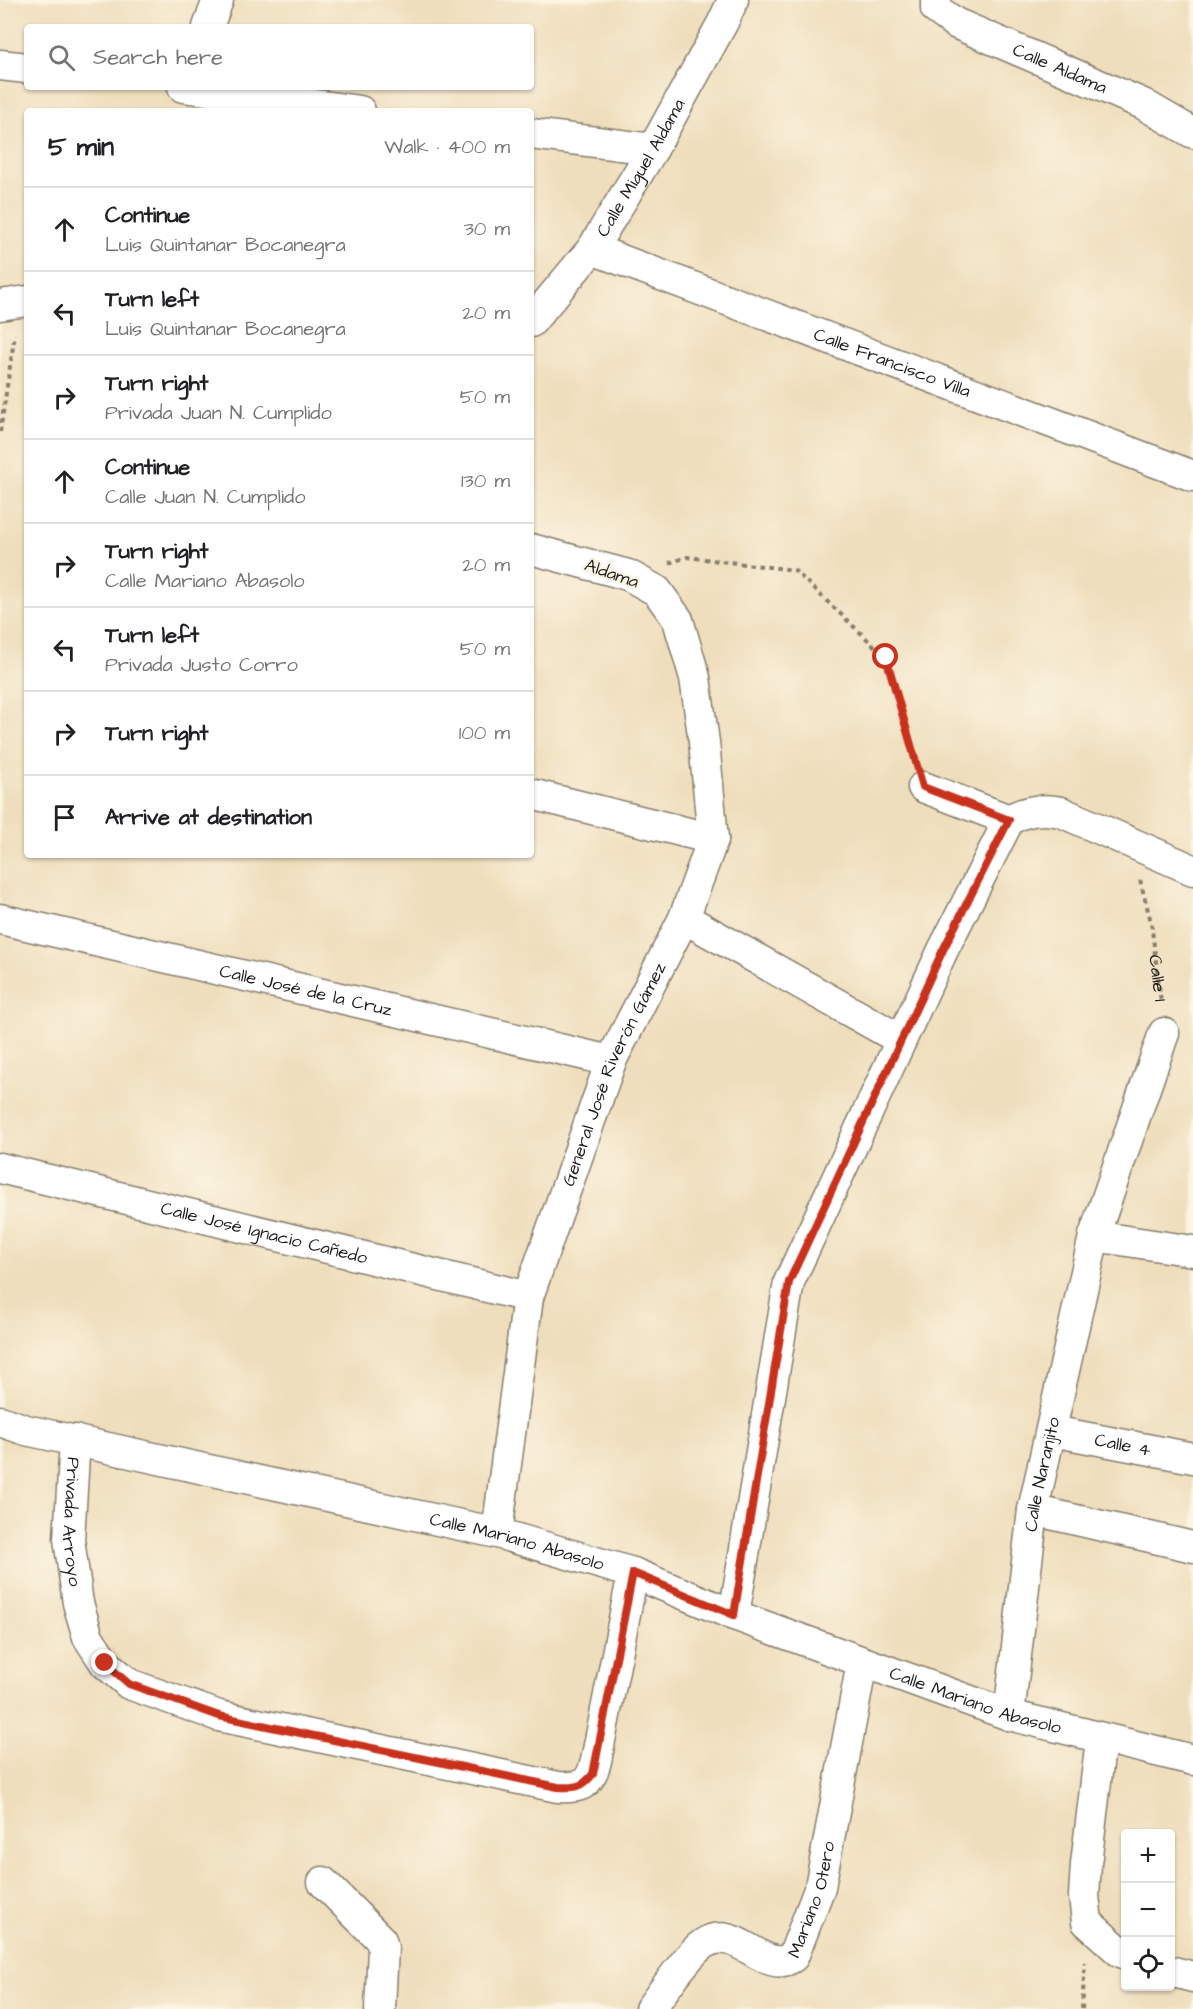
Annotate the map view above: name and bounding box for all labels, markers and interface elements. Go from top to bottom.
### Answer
search box [24,24,534,90]
street label: Calle Aldama [1009,37,1111,100]
icon: search [45,41,78,74]
text: Search here [93,42,223,73]
street label: Calle Miguel Aldama [590,94,691,242]
text: 5 min [48,129,114,165]
text: Walk · 400 m [384,133,510,161]
text: Continue [105,200,190,231]
icon: ahead [48,213,81,246]
text: 30 m [464,215,510,243]
text: Luis Quintanar Bocanegra [105,231,346,259]
text: Turn left [105,284,199,315]
icon: left [48,297,81,330]
text: 20 m [462,299,510,327]
text: Luis Quintanar Bocanegra [105,315,346,343]
street label: Calle Francisco Villa [810,322,974,404]
text: Turn right [105,368,208,399]
icon: right [48,381,81,414]
text: 50 m [460,383,510,411]
text: Privada Juan N. Cumplido [105,399,332,427]
text: Continue [105,452,190,483]
icon: ahead [48,465,81,498]
text: 130 m [461,467,510,495]
text: Calle Juan N. Cumplido [105,483,305,511]
text: Turn right [105,536,208,567]
icon: right [48,549,81,582]
text: 20 m [462,551,510,579]
street label: Aldama [581,553,642,594]
text: Calle Mariano Abasolo [105,567,305,595]
text: Turn left [105,620,199,651]
icon: left [48,633,81,666]
text: 50 m [460,635,510,663]
route start [872,643,898,669]
text: Privada Justo Corro [105,651,298,679]
icon: right [48,717,81,750]
text: Turn right [105,718,208,749]
text: 100 m [459,719,510,747]
icon: arrive [48,801,81,834]
text: Arrive at destination [105,802,312,833]
street label: Calle 1 [1142,953,1173,1003]
street label: Calle José de la Cruz [217,958,395,1023]
street label: General José Riverón Gámez [556,958,672,1190]
street label: Calle José Ignacio Cañedo [158,1196,370,1270]
street label: Calle Naranjito [1019,1415,1066,1533]
street label: Calle 4 [1092,1427,1153,1463]
street label: Privada Arroyo [56,1456,88,1588]
street label: Calle Mariano Abasolo [427,1507,607,1577]
route end [91,1649,117,1675]
street label: Calle Mariano Abasolo [886,1661,1064,1740]
map controls [1121,1829,1175,1991]
button: + [1121,1829,1175,1883]
street label: Mariano Otero [782,1839,841,1962]
button: − [1121,1883,1175,1937]
button: locate [1121,1937,1175,1991]

